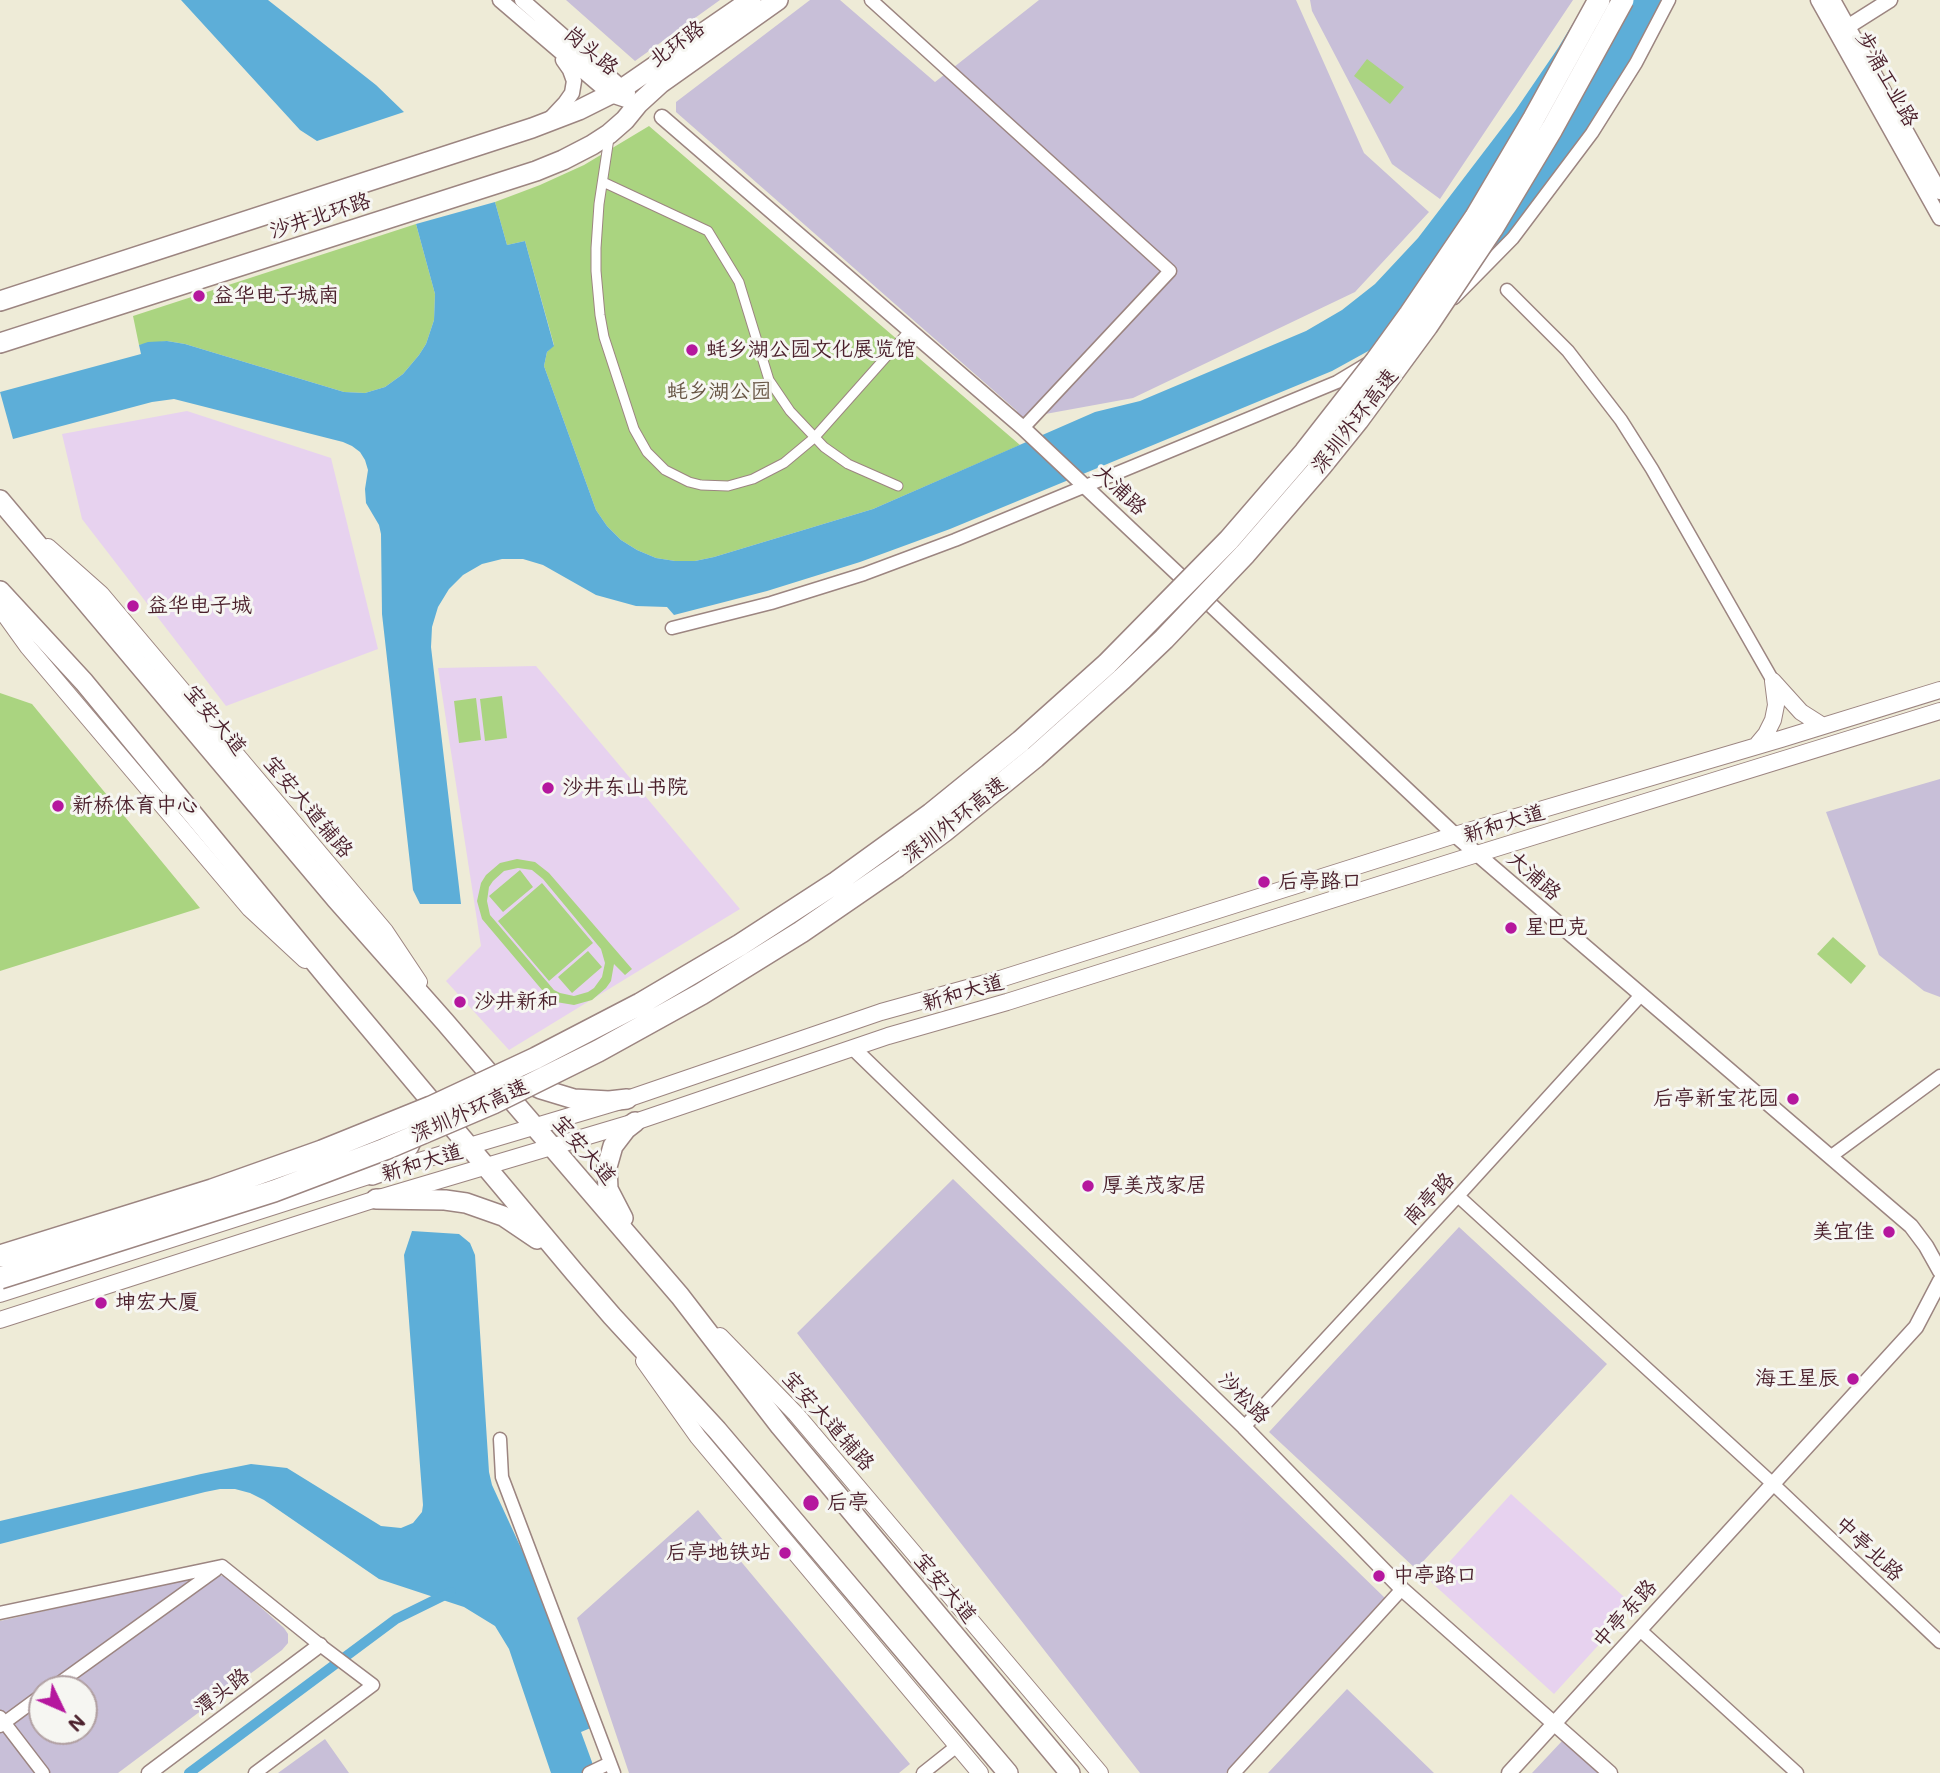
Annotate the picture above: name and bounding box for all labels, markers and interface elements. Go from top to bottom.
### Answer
street label: 北环路 [644,15,710,73]
street label: 岗头路 [559,21,623,81]
street label: 步涌工业路 [1851,27,1923,131]
street label: 沙井北环路 [266,188,374,244]
place label: 益华电子城南 [213,283,339,309]
marker: 益华电子城南 [191,288,207,304]
place label: 蚝乡湖公园文化展览馆 [706,337,916,363]
marker: 蚝乡湖公园文化展览馆 [684,342,700,358]
street label: 深圳外环高速 [1306,364,1404,478]
park label: 蚝乡湖公园 [667,379,771,405]
street label: 大浦路 [1088,459,1152,521]
place label: 益华电子城 [147,593,252,619]
marker: 益华电子城 [125,598,141,614]
street label: 宝安大道 [178,680,252,760]
street label: 宝安大道辅路 [258,751,358,863]
street label: 深圳外环高速 [898,771,1012,869]
place label: 沙井东山书院 [562,775,688,801]
marker: 沙井东山书院 [540,780,556,796]
place label: 新桥体育中心 [72,793,198,819]
marker: 新桥体育中心 [50,798,66,814]
street label: 新和大道 [1460,800,1548,848]
street label: 大浦路 [1502,846,1566,906]
place label: 后亭路口 [1278,869,1362,895]
marker: 后亭路口 [1256,874,1272,890]
place label: 星巴克 [1525,915,1588,941]
marker: 星巴克 [1503,920,1519,936]
street label: 新和大道 [919,969,1007,1017]
place label: 沙井新和 [474,989,558,1015]
marker: 沙井新和 [452,994,468,1010]
street label: 深圳外环高速 [407,1074,533,1148]
place label: 后亭新宝花园 [1653,1086,1779,1112]
marker: 后亭新宝花园 [1785,1091,1801,1107]
street label: 宝安大道 [547,1110,621,1190]
street label: 新和大道 [378,1139,466,1187]
street label: 南亭路 [1398,1167,1460,1231]
place label: 厚美茂家居 [1102,1173,1207,1199]
marker: 厚美茂家居 [1080,1178,1096,1194]
place label: 美宜佳 [1812,1219,1875,1245]
marker: 美宜佳 [1881,1224,1897,1240]
place label: 坤宏大厦 [115,1290,199,1316]
marker: 坤宏大厦 [93,1295,109,1311]
street label: 宝安大道辅路 [776,1366,880,1476]
place label: 海王星辰 [1755,1366,1839,1392]
street label: 沙松路 [1213,1367,1275,1429]
marker: 海王星辰 [1845,1371,1861,1387]
place label: 后亭 [827,1490,869,1516]
marker: 后亭 [801,1493,821,1513]
street label: 中亭北路 [1830,1511,1908,1587]
place label: 后亭地铁站 [666,1540,771,1566]
marker: 后亭地铁站 [777,1545,793,1561]
street label: 宝安大道 [908,1548,982,1628]
place label: 中亭路口 [1393,1563,1477,1589]
marker: 中亭路口 [1371,1568,1387,1584]
street label: 中亭东路 [1588,1574,1662,1654]
street label: 潭头路 [189,1663,255,1721]
north arrow [28,1675,98,1745]
text: N [63,1710,91,1737]

